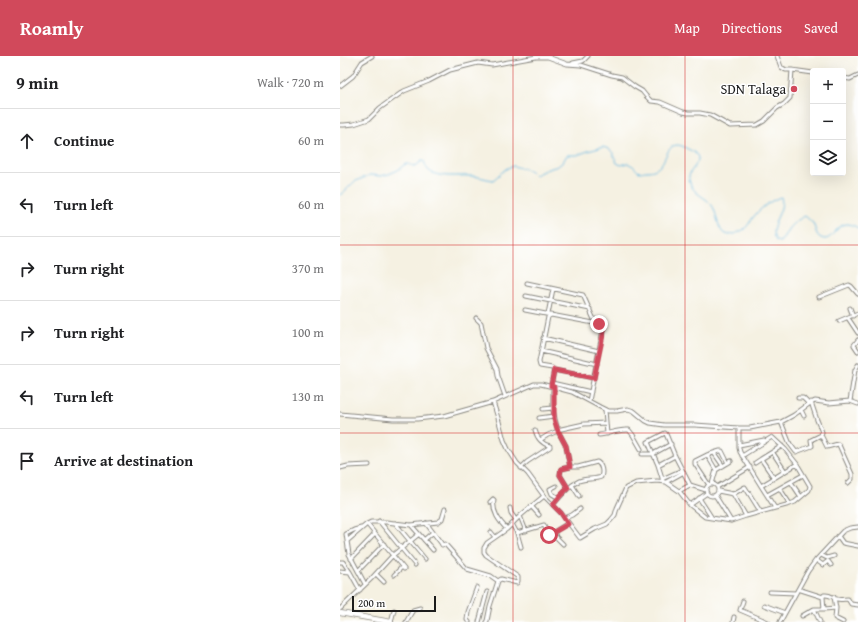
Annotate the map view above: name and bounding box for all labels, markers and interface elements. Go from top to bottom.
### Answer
text: Roamly [20,14,84,42]
text: Map [674,18,700,38]
text: Directions [722,18,782,38]
text: Saved [804,18,838,38]
map controls [810,68,846,176]
button: + [810,68,846,104]
text: 9 min [16,70,58,95]
text: Walk · 720 m [257,73,324,92]
place label: SDN Talaga [720,79,786,99]
marker: SDN Talaga [789,84,799,94]
button: − [810,104,846,140]
icon: ahead [16,130,38,152]
text: Continue [54,130,115,151]
text: 60 m [298,131,324,150]
button: layers [810,140,846,176]
icon: left [16,194,38,216]
text: Turn left [54,194,113,215]
text: 60 m [298,195,324,214]
icon: right [16,258,38,280]
text: Turn right [54,258,125,279]
text: 370 m [292,259,324,278]
route end [590,315,608,333]
icon: right [16,322,38,344]
text: Turn right [54,322,125,343]
text: 100 m [292,323,324,342]
icon: left [16,386,38,408]
text: Turn left [54,386,113,407]
text: 130 m [292,387,324,406]
icon: arrive [16,450,38,472]
text: Arrive at destination [54,450,193,471]
route start [540,526,558,544]
scale bar [352,594,436,613]
text: 200 m [358,595,385,611]

